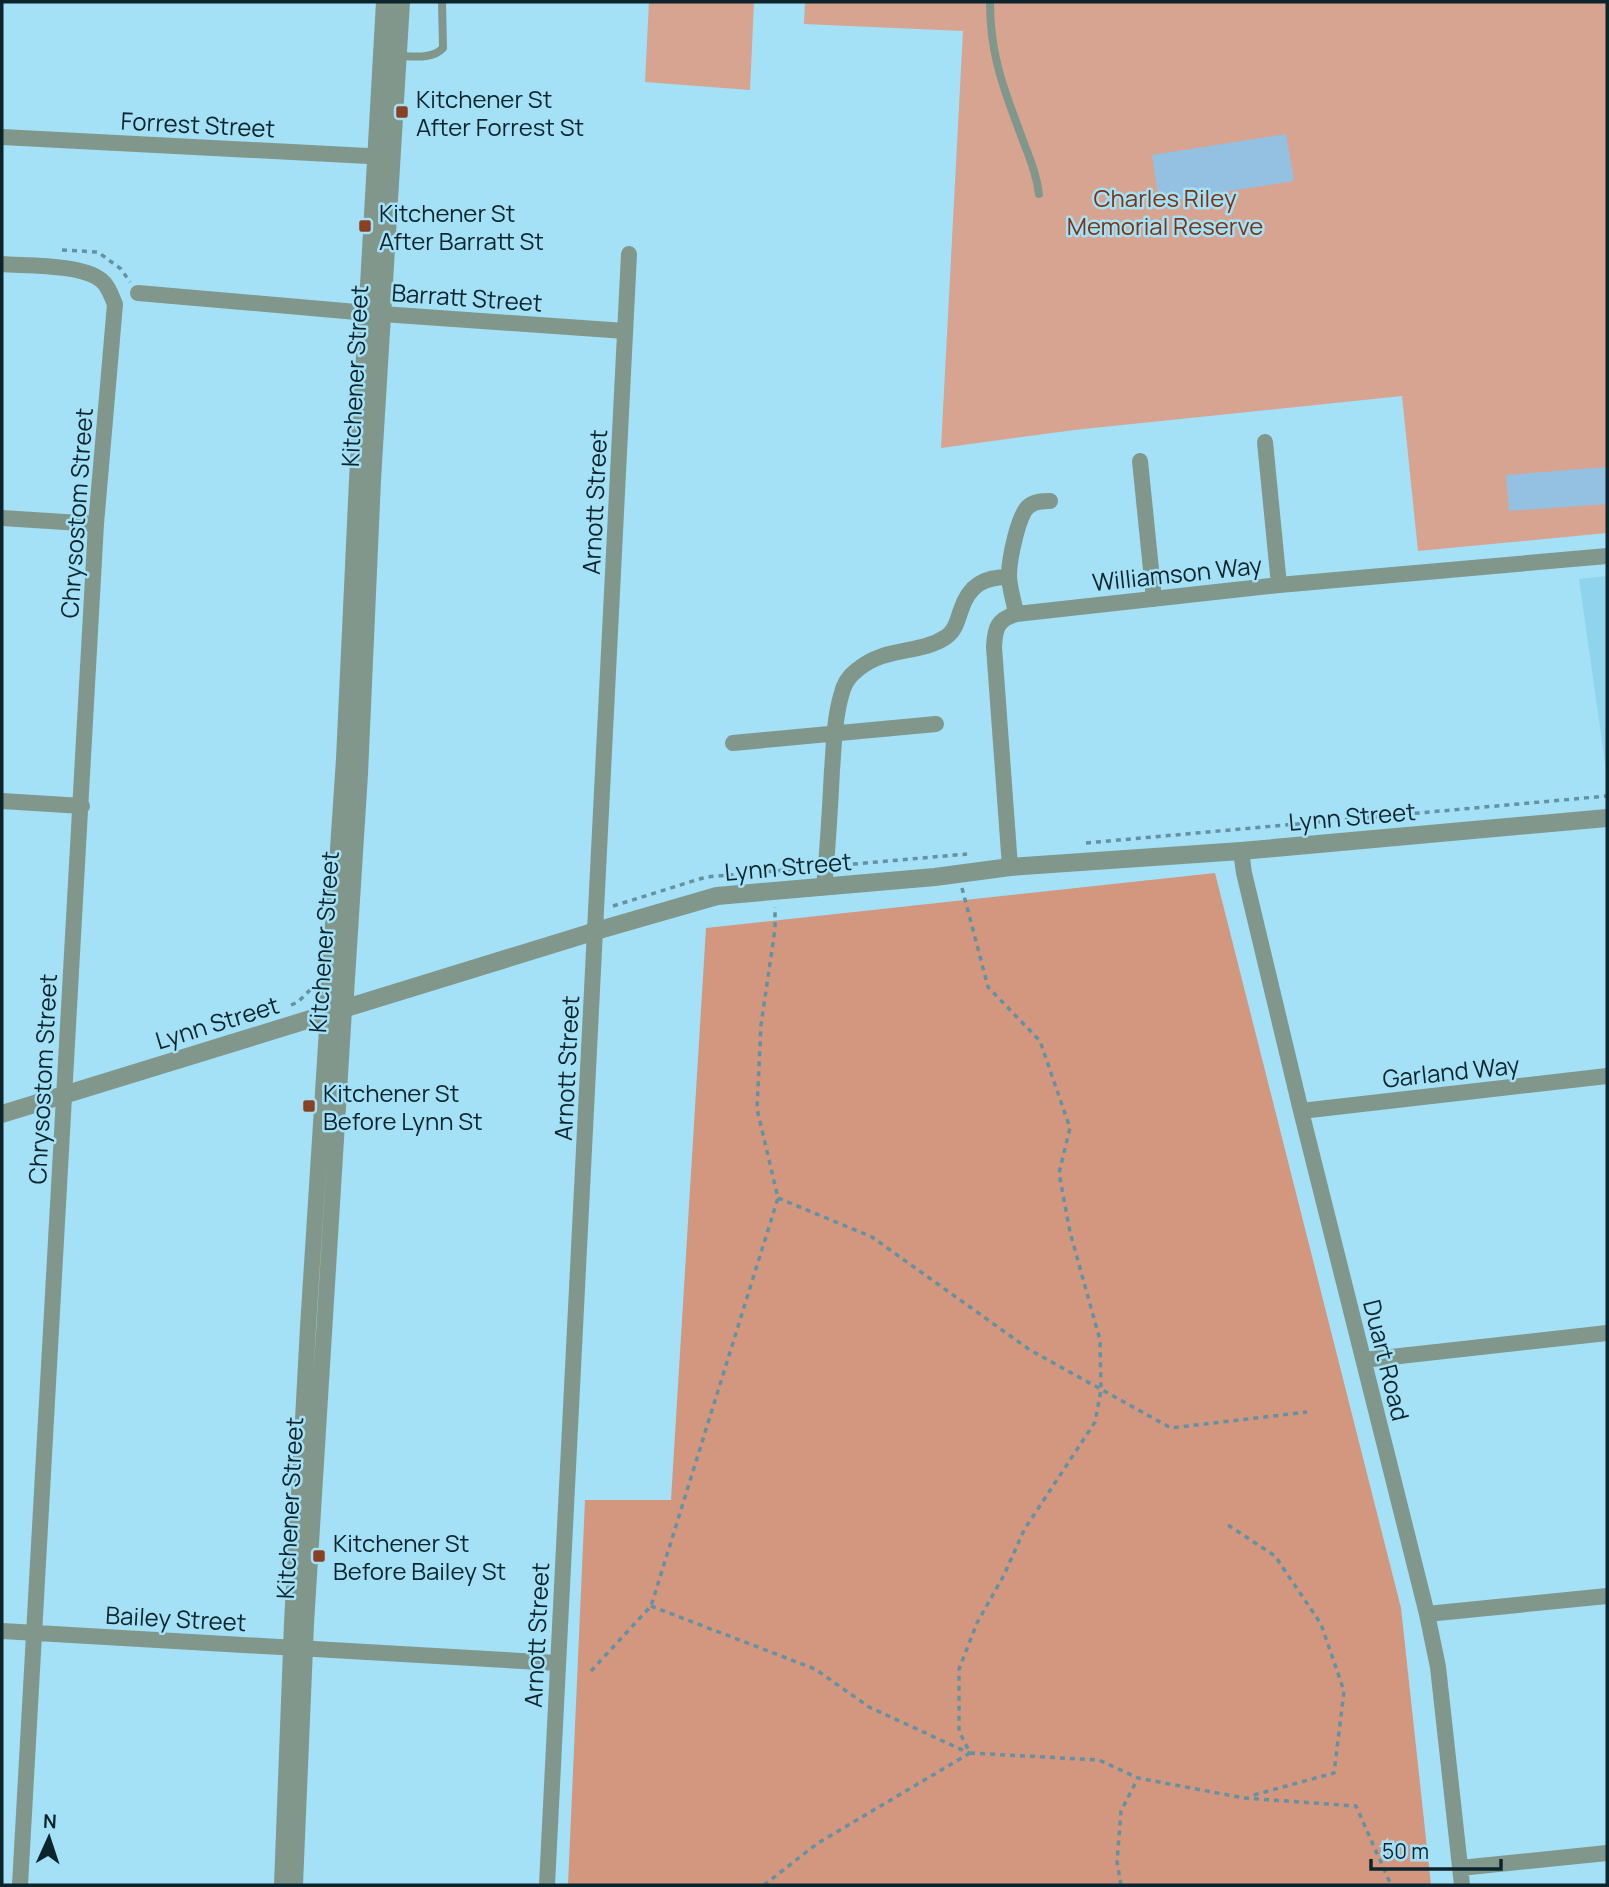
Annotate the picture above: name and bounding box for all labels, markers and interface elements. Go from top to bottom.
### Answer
place label: Kitchener St After Forrest St [416,82,584,143]
street label: Forrest Street [120,103,276,145]
marker: Kitchener St After Forrest St [394,104,410,120]
park label: Charles Riley Memorial Reserve [1067,181,1263,242]
place label: Kitchener St After Barratt St [379,196,544,257]
marker: Kitchener St After Barratt St [357,218,373,234]
street label: Barratt Street [390,275,544,319]
street label: Kitchener Street [333,284,375,468]
street label: Chrysostom Street [52,407,100,619]
street label: Arnott Street [574,429,614,575]
street label: Williamson Way [1090,548,1264,598]
street label: Lynn Street [1287,794,1417,838]
street label: Lynn Street [723,844,853,888]
street label: Kitchener Street [300,850,346,1034]
street label: Chrysostom Street [20,973,64,1185]
street label: Lynn Street [151,988,283,1056]
street label: Arnott Street [546,995,586,1141]
street label: Garland Way [1381,1047,1522,1095]
place label: Kitchener St Before Lynn St [323,1076,483,1137]
marker: Kitchener St Before Lynn St [301,1098,317,1114]
street label: Duart Road [1356,1296,1418,1424]
street label: Kitchener Street [268,1416,310,1600]
place label: Kitchener St Before Bailey St [333,1526,506,1587]
marker: Kitchener St Before Bailey St [311,1548,327,1564]
street label: Arnott Street [516,1562,556,1708]
street label: Bailey Street [105,1598,247,1638]
north arrow [14,1803,84,1873]
text: N [42,1808,57,1834]
scale bar [1371,1828,1500,1872]
text: 50 m [1382,1837,1429,1865]

